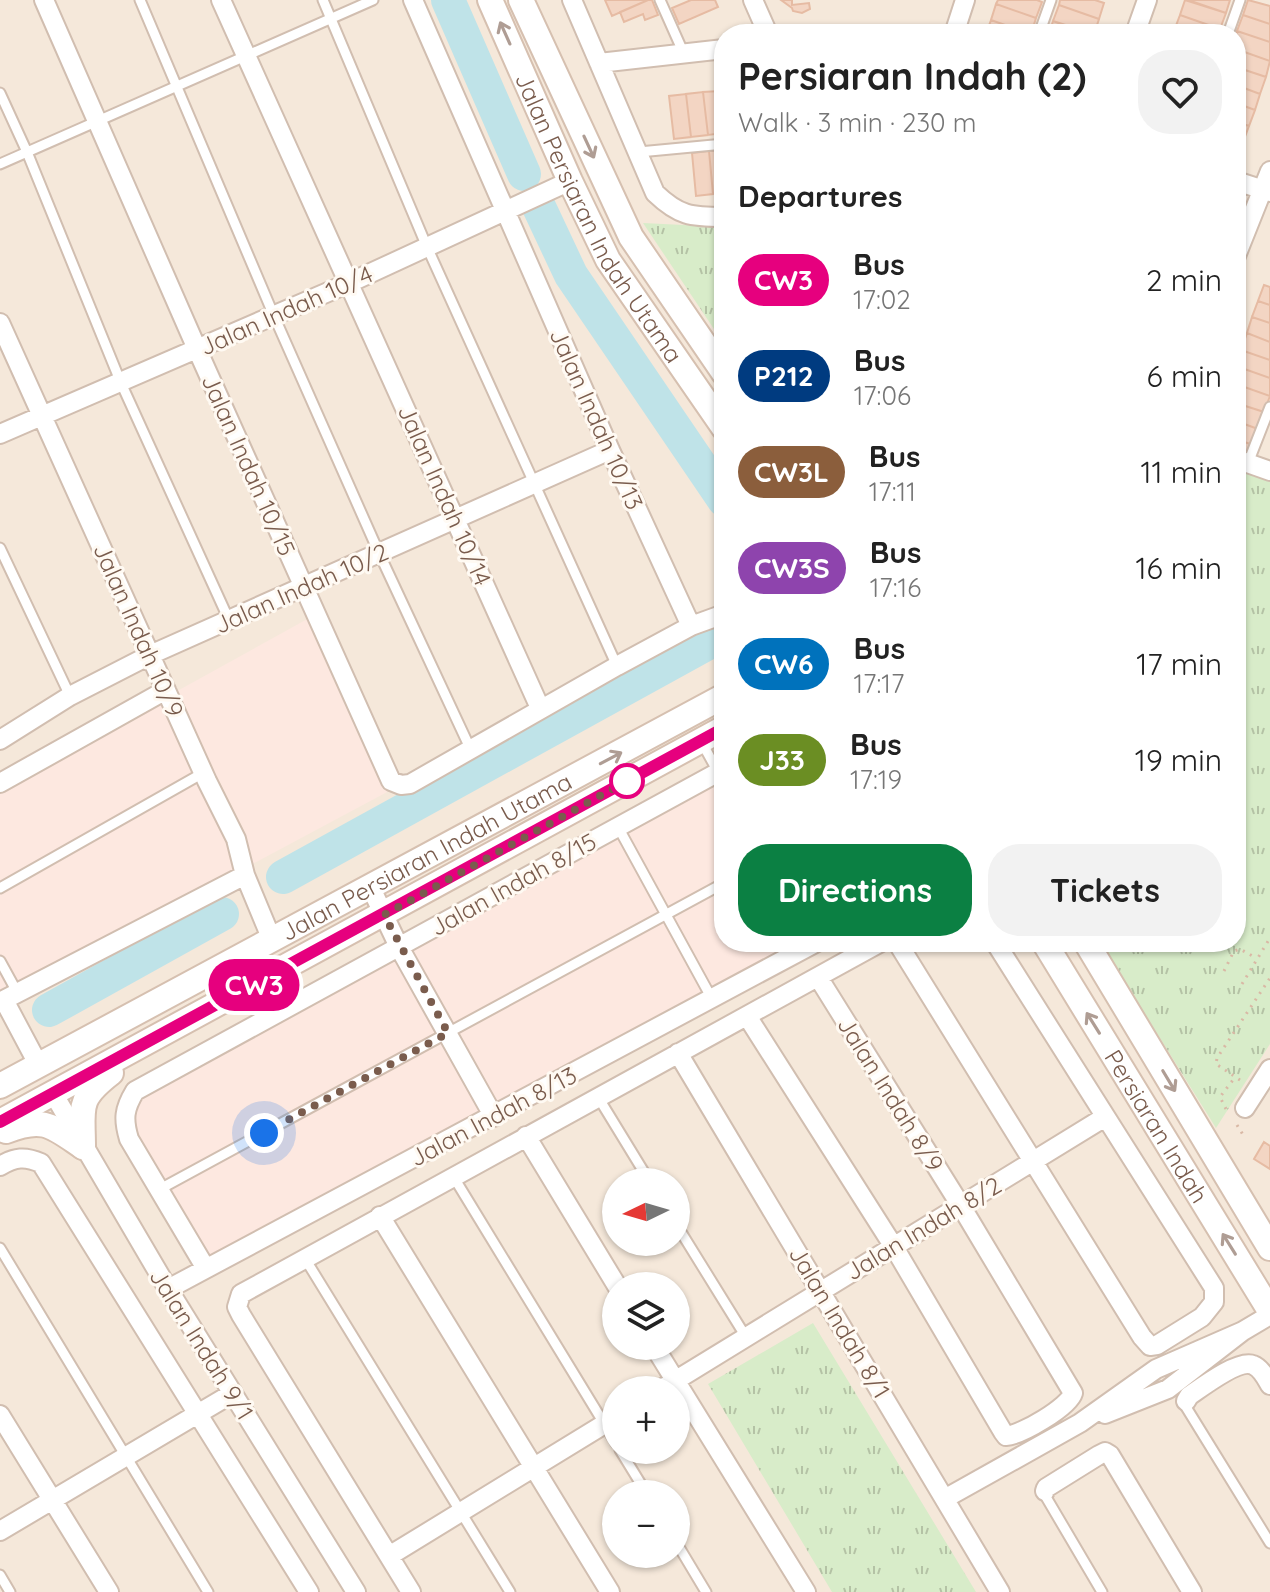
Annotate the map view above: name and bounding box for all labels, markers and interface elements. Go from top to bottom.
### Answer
one-way arrow [496,21,511,46]
button: heart [1138,50,1222,134]
text: Persiaran Indah (2) [738,52,1086,100]
street label: Jalan Persiaran Indah Utama [509,68,689,368]
text: Walk · 3 min · 230 m [738,106,976,139]
one-way arrow [582,135,597,159]
text: Departures [738,177,903,215]
text: Bus [853,245,905,283]
street label: Jalan Indah 10/4 [195,258,377,362]
text: 2 min [1146,261,1222,299]
text: CW3 [754,262,813,297]
text: 17:02 [853,283,911,316]
street label: Jalan Indah 10/13 [544,324,650,514]
text: Bus [854,341,905,379]
text: 6 min [1147,357,1222,395]
text: P212 [754,358,814,393]
street label: Jalan Indah 10/15 [196,370,302,560]
text: 17:06 [854,379,911,412]
street label: Jalan Indah 10/14 [392,400,498,590]
text: Bus [869,437,920,475]
text: 11 min [1140,453,1222,491]
text: CW3L [754,454,829,489]
text: 17:11 [869,475,916,508]
text: Bus [870,533,921,571]
street label: Jalan Indah 10/2 [210,536,392,640]
street label: Jalan Indah 10/9 [87,538,191,722]
text: 16 min [1135,549,1222,587]
text: CW3S [754,550,830,585]
text: 17:16 [870,571,921,604]
text: Bus [853,629,905,667]
text: 17 min [1136,645,1222,683]
text: CW6 [754,646,813,681]
text: 17:17 [853,667,904,700]
text: Bus [850,725,902,763]
text: 19 min [1135,741,1222,779]
text: J33 [759,742,805,777]
one-way arrow [599,749,623,765]
text: 17:19 [850,763,902,796]
unlabelled marker [610,764,644,798]
street label: Jalan Persiaran Indah Utama [275,766,577,947]
street label: Jalan Indah 8/15 [425,826,601,942]
button: Directions [738,844,972,936]
button: Tickets [988,844,1222,936]
line badge: CW3 [208,959,300,1011]
text: CW3 [225,967,284,1002]
street label: Jalan Indah 8/9 [831,1011,951,1177]
one-way arrow [1085,1012,1101,1034]
street label: Persiaran Indah [1098,1044,1215,1208]
street label: Jalan Indah 8/13 [404,1059,582,1173]
one-way arrow [1161,1069,1177,1092]
your location [244,1113,284,1153]
north arrow [602,1168,690,1256]
map controls [602,1168,690,1568]
street label: Jalan Indah 8/2 [840,1170,1006,1286]
one-way arrow [1221,1233,1237,1256]
street label: Jalan Indah 8/1 [783,1240,897,1404]
street label: Jalan Indah 9/1 [144,1263,260,1425]
button: layers [602,1272,690,1360]
button: + [602,1376,690,1464]
button: − [602,1480,690,1568]

